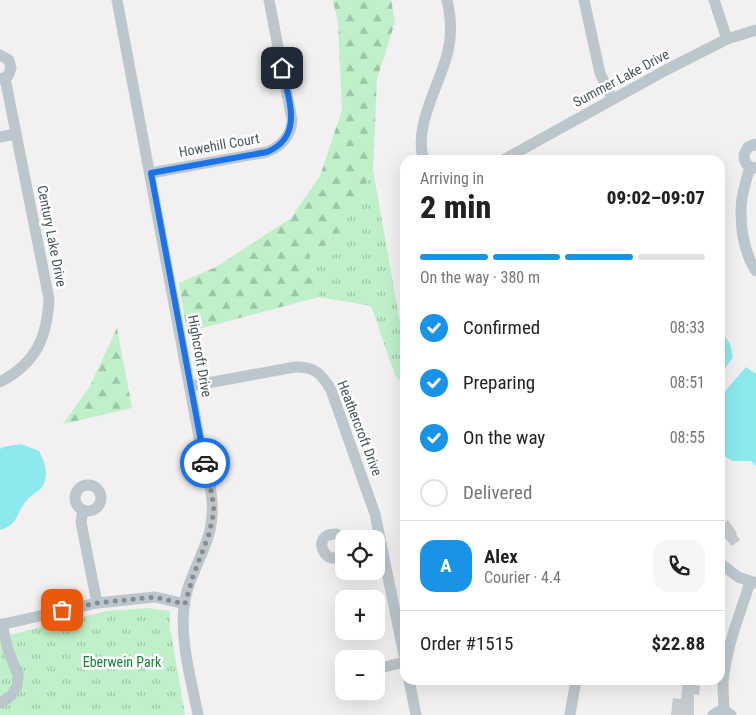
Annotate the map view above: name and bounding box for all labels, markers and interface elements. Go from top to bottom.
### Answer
street label: Summer Lake Drive [570,46,672,110]
pin [261,47,303,89]
icon: home [268,54,296,82]
street label: Howehill Court [177,130,261,160]
text: Arriving in [420,169,484,188]
street label: Century Lake Drive [34,184,70,288]
text: 09:02–09:07 [607,186,705,209]
text: 2 min [420,188,491,226]
text: On the way · 380 m [420,268,540,287]
street label: Highcroft Drive [185,314,215,399]
icon: check [420,314,448,342]
text: Confirmed [463,316,540,339]
text: 08:33 [670,318,705,337]
icon: check [420,369,448,397]
text: Preparing [463,371,535,394]
text: 08:51 [670,373,705,392]
street label: Heathercroft Drive [334,378,386,478]
icon: check [420,424,448,452]
text: On the way [463,426,545,449]
text: 08:55 [670,428,705,447]
courier [180,438,230,488]
icon: car [191,449,219,477]
text: Delivered [463,481,532,504]
map controls [335,530,385,700]
button: locate [335,530,385,580]
button: phone [653,540,705,592]
text: Alex [484,545,518,568]
text: A [440,554,452,577]
text: Courier · 4.4 [484,568,561,587]
pin [41,589,83,631]
button: + [335,590,385,640]
icon: bag [48,596,76,624]
text: Order #1515 [420,632,513,655]
text: $22.88 [651,632,705,655]
button: − [335,650,385,700]
park label: Eberwein Park [83,654,162,670]

